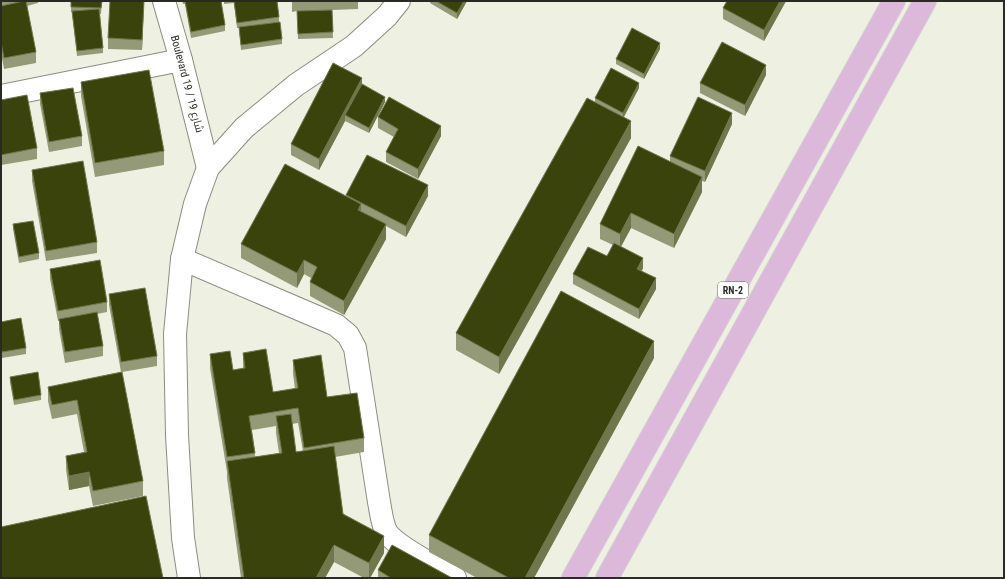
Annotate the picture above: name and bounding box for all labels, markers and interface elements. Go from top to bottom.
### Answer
street label: Boulevard 19 / شارع 19 [167,34,206,134]
road number: RN-2 [718,282,748,298]

